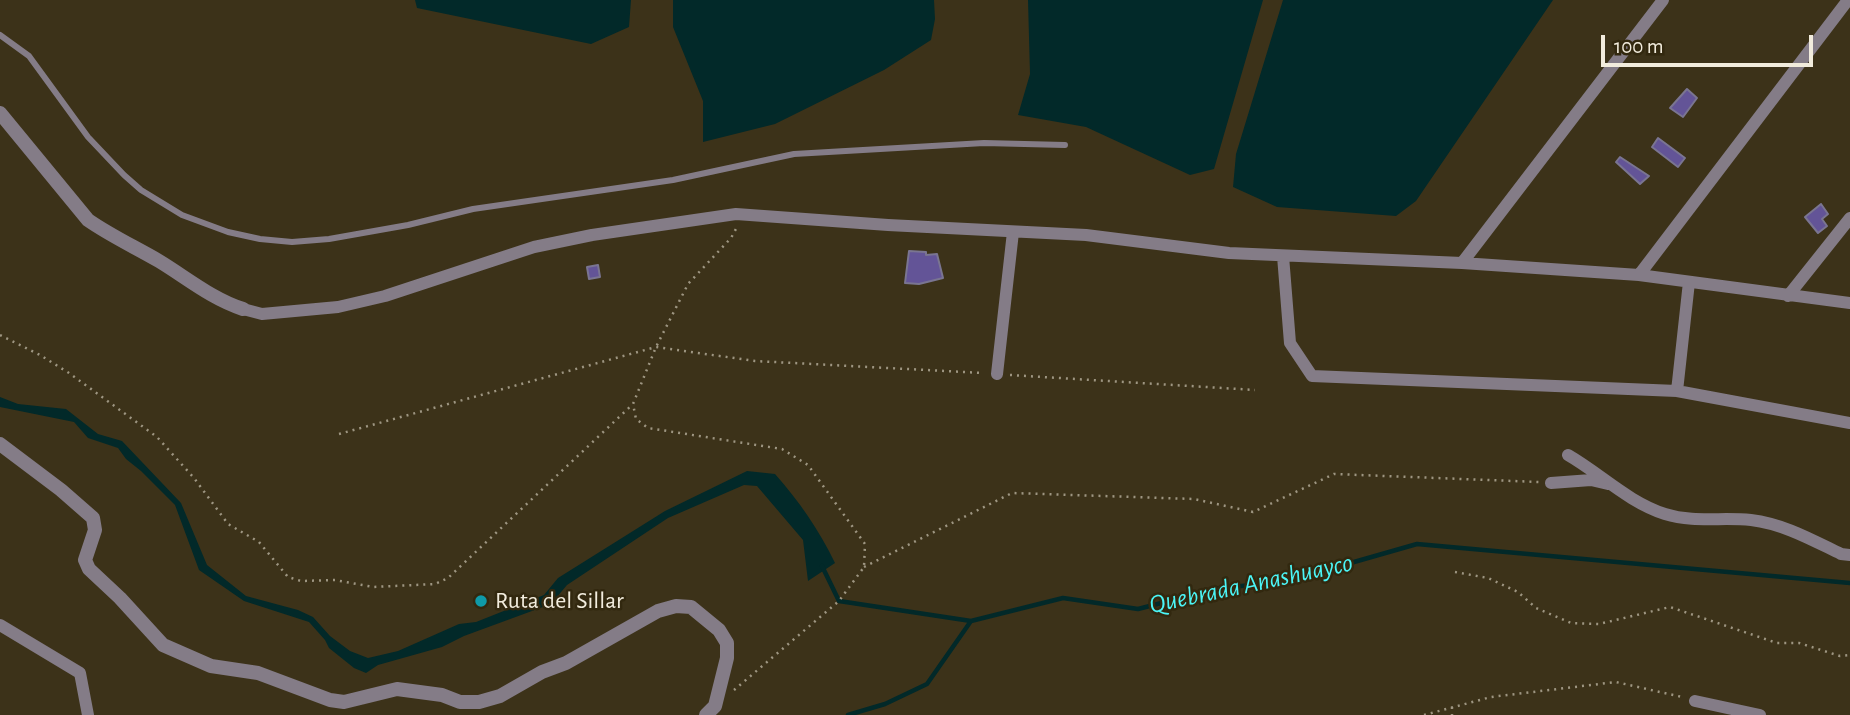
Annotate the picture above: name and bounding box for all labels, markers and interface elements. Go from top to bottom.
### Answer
scale bar [1605,21,1817,65]
text: 100 m [1614,36,1664,57]
water label: Quebrada Anashuayco [1146,547,1356,621]
place label: Ruta del Sillar [495,587,624,615]
marker: Ruta del Sillar [473,593,489,609]

